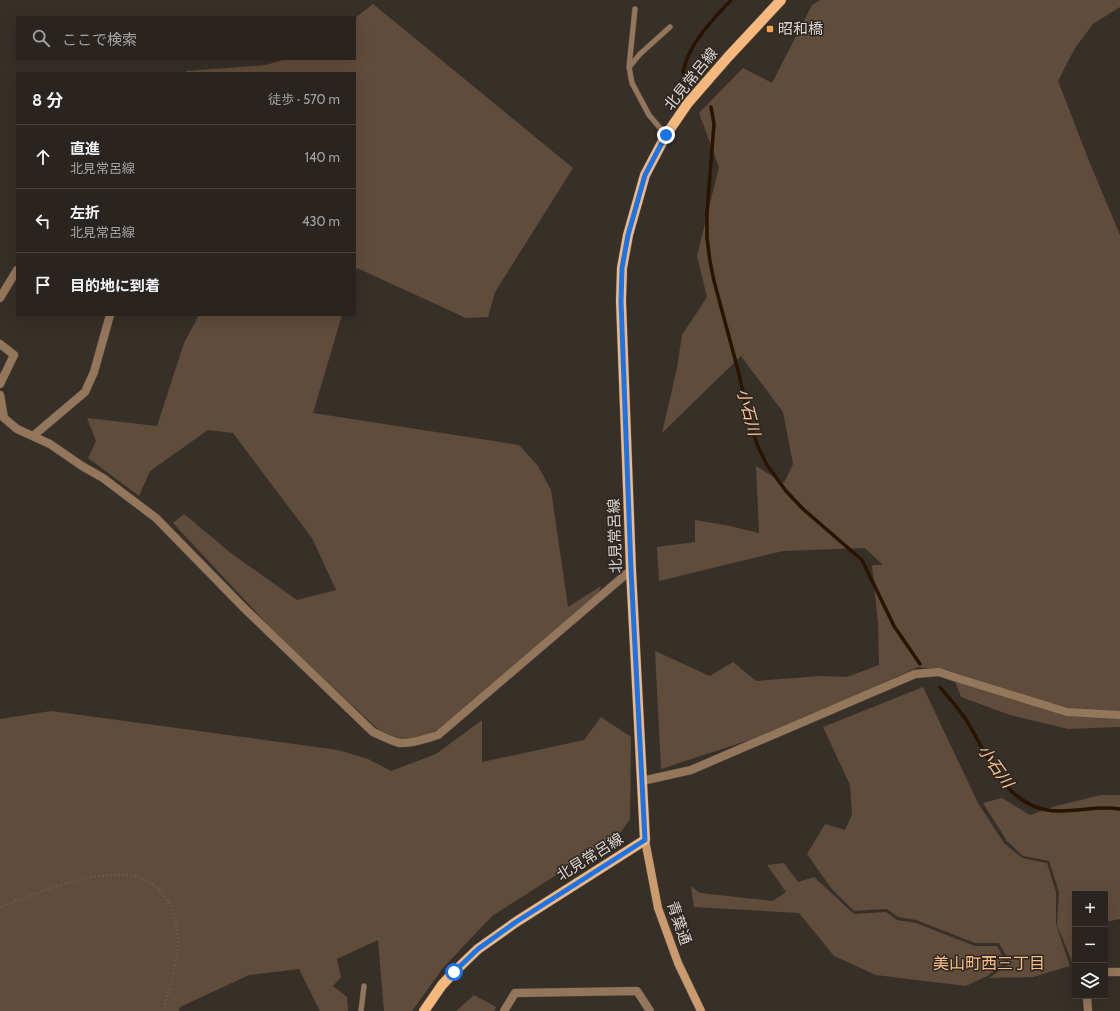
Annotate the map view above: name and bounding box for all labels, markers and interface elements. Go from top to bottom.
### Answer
search box [16,16,356,60]
place label: 昭和橋 [778,20,823,38]
marker: 昭和橋 [765,24,775,34]
icon: search [30,27,52,49]
text: ここで検索 [62,31,137,49]
street label: 北見常呂線 [660,44,722,114]
text: 8 分 [32,90,63,110]
text: 徒歩 · 570 m [268,91,340,107]
route end [657,126,675,144]
text: 直進 [70,140,100,158]
icon: ahead [32,146,54,168]
text: 140 m [305,149,340,165]
text: 北見常呂線 [70,160,135,176]
text: 左折 [70,204,100,222]
icon: left [32,210,54,232]
text: 430 m [302,213,340,229]
text: 北見常呂線 [70,224,135,240]
icon: arrive [32,274,54,296]
text: 目的地に到着 [70,277,160,295]
water label: 小石川 [733,386,764,440]
street label: 北見常呂線 [605,498,625,574]
water label: 小石川 [974,741,1018,793]
street label: 北見常呂線 [553,829,627,885]
map controls [1072,891,1108,999]
button: + [1072,891,1108,927]
street label: 青葉通 [663,899,695,947]
button: − [1072,927,1108,963]
district label: 美山町西三丁目 [933,954,1045,973]
route start [445,963,463,981]
button: layers [1072,963,1108,999]

